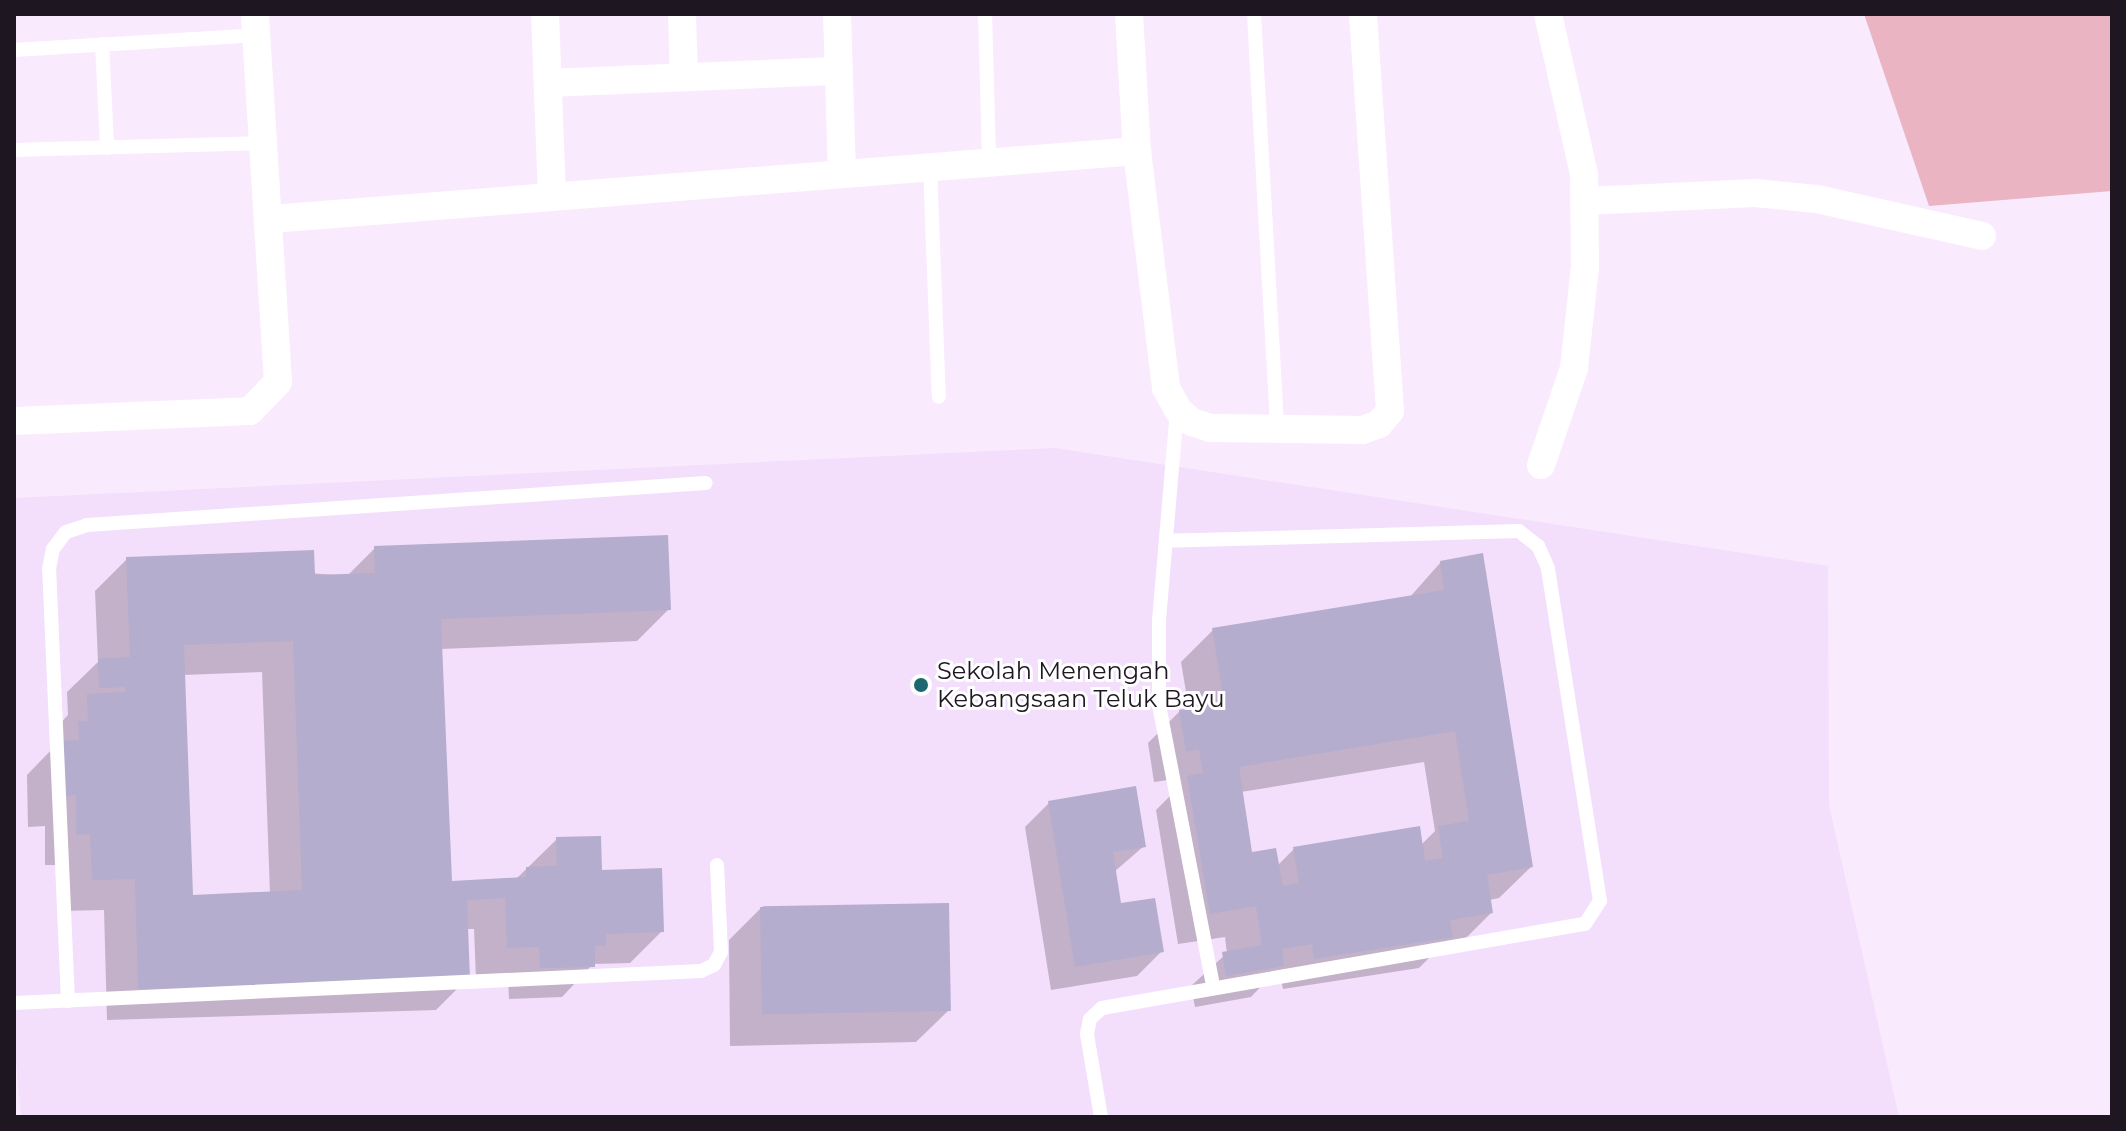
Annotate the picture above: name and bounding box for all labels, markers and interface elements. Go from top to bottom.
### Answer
place label: Sekolah Menengah Kebangsaan Teluk Bayu [937,657,1225,713]
marker: Sekolah Menengah Kebangsaan Teluk Bayu [912,676,930,694]

